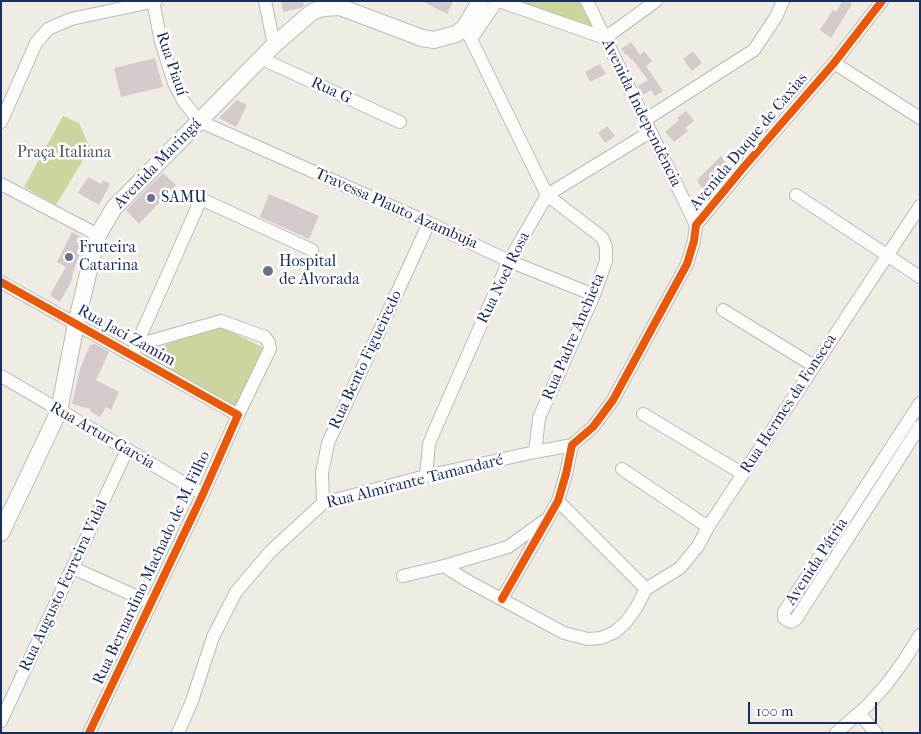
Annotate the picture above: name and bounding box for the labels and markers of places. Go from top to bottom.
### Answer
place label: SAMU [161,188,207,208]
marker: SAMU [145,192,157,204]
place label: Fruteira Catarina [79,238,138,276]
marker: Fruteira Catarina [63,251,75,263]
place label: Hospital de Alvorada [279,252,360,290]
marker: Hospital de Alvorada [261,264,275,278]

